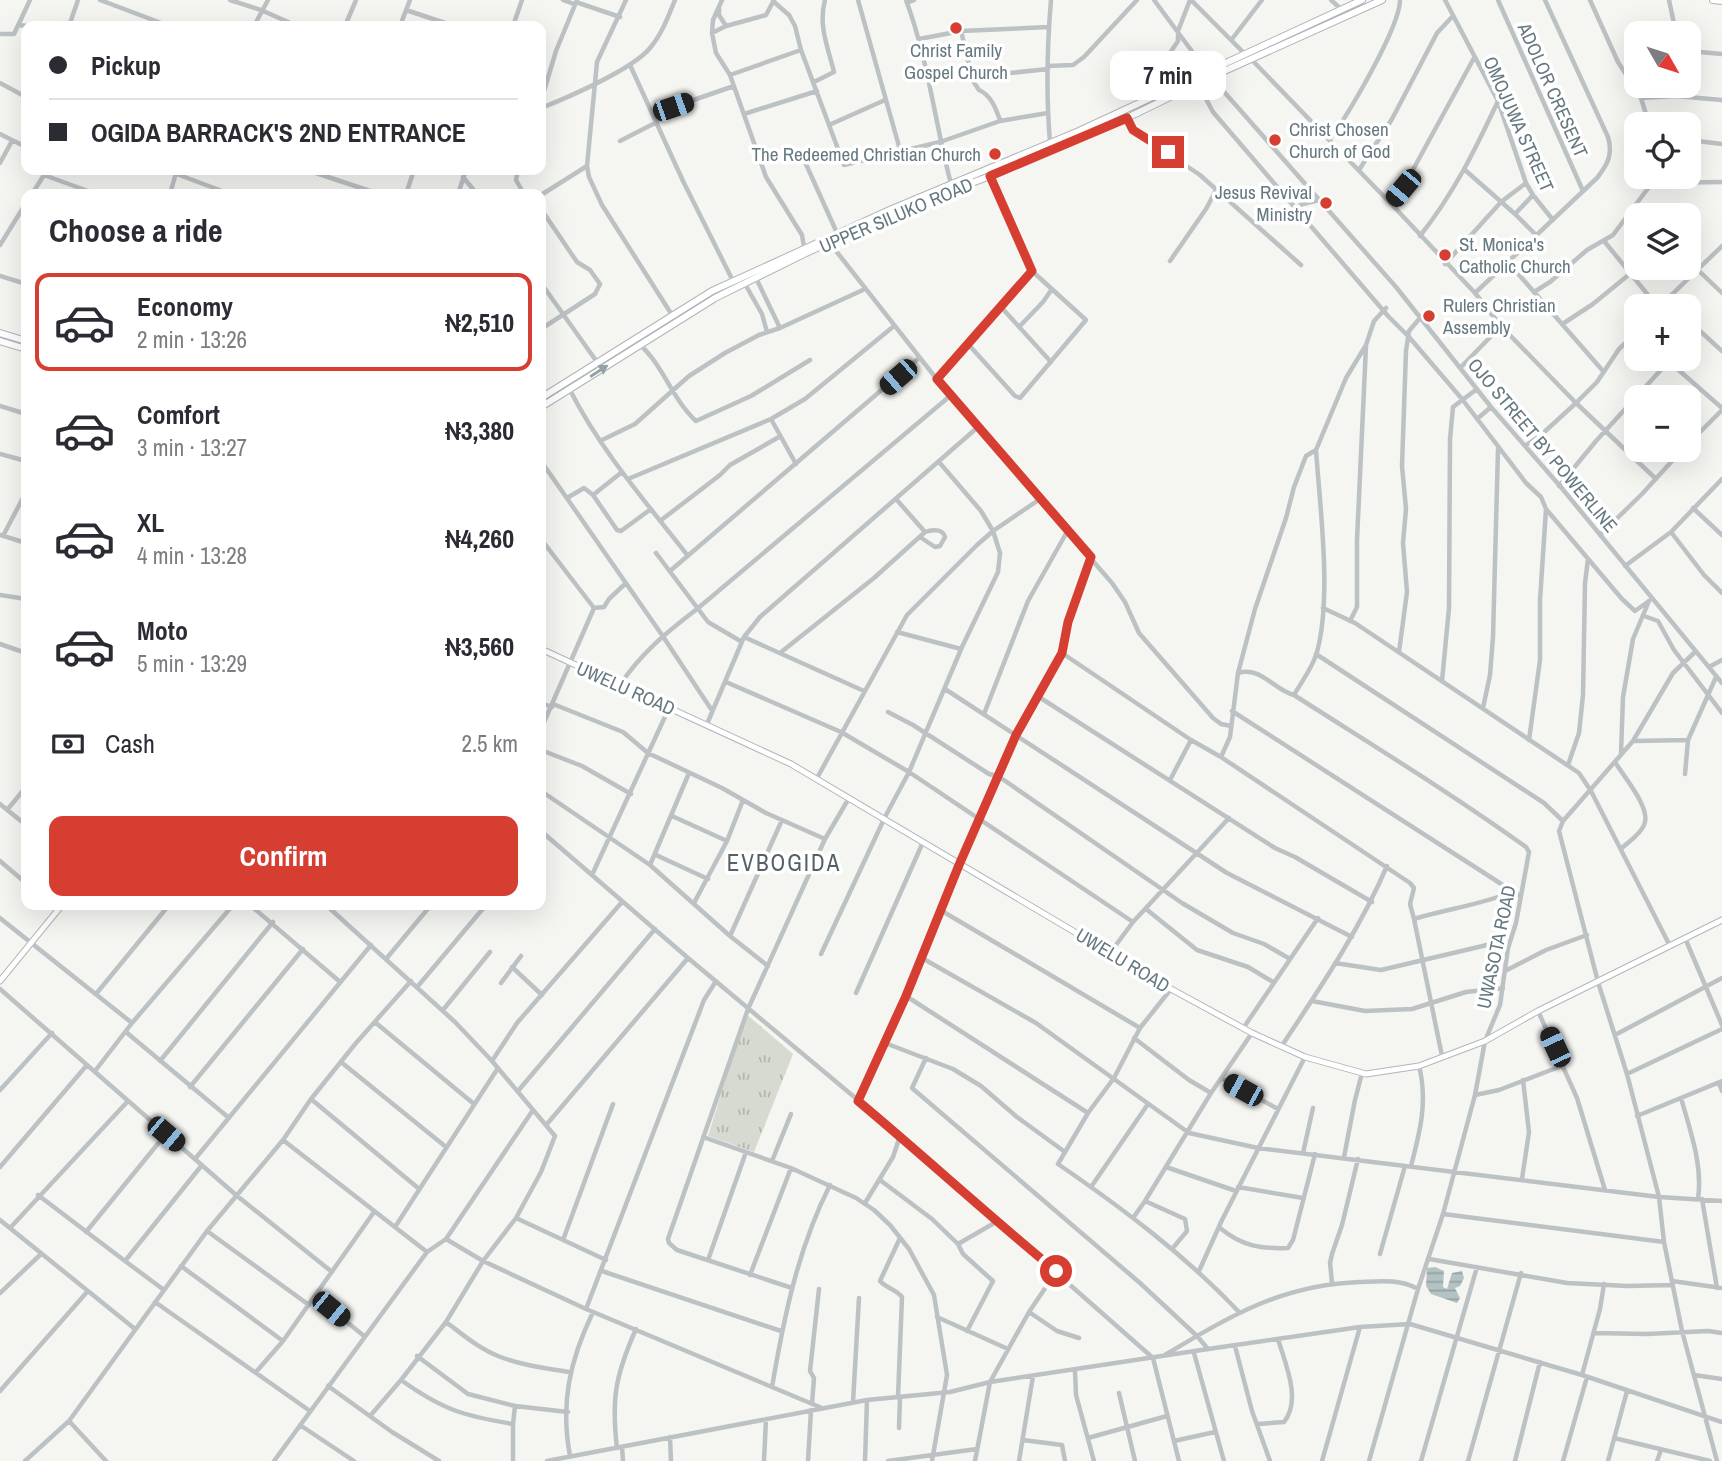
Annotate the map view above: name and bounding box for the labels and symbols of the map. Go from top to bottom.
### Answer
street label: ADOLOR CRESENT [1511,18,1594,162]
marker: Christ Family Gospel Church [948,20,964,36]
north arrow [1624,21,1701,98]
place label: Christ Family Gospel Church [904,37,1008,85]
callout: 7 min [1110,51,1226,100]
street label: OMOJUWA STREET [1477,52,1561,196]
car [650,90,697,124]
place label: Christ Chosen Church of God [1289,116,1390,164]
marker: Christ Chosen Church of God [1267,132,1283,148]
route end [1152,136,1184,168]
place label: The Redeemed Christian Church [752,141,981,167]
marker: The Redeemed Christian Church [987,146,1003,162]
car [1382,165,1425,211]
street label: UPPER SILUKO ROAD [815,171,977,259]
place label: Jesus Revival Ministry [1215,179,1312,227]
marker: Jesus Revival Ministry [1318,195,1334,211]
place label: St. Monica's Catholic Church [1459,231,1571,279]
marker: St. Monica's Catholic Church [1437,247,1453,263]
place label: Rulers Christian Assembly [1442,292,1556,340]
marker: Rulers Christian Assembly [1421,308,1437,324]
street label: OJO STREET BY POWERLINE [1462,352,1624,538]
car [876,355,921,399]
one-way arrow [589,365,608,378]
street label: UWELU ROAD [572,655,680,721]
district label: EVBOGIDA [727,847,841,878]
street label: UWASOTA ROAD [1470,883,1522,1011]
street label: UWELU ROAD [1071,922,1175,998]
car [1537,1024,1574,1070]
car [1220,1071,1267,1109]
car [144,1112,189,1156]
route start [1040,1255,1072,1287]
car [309,1288,354,1330]

